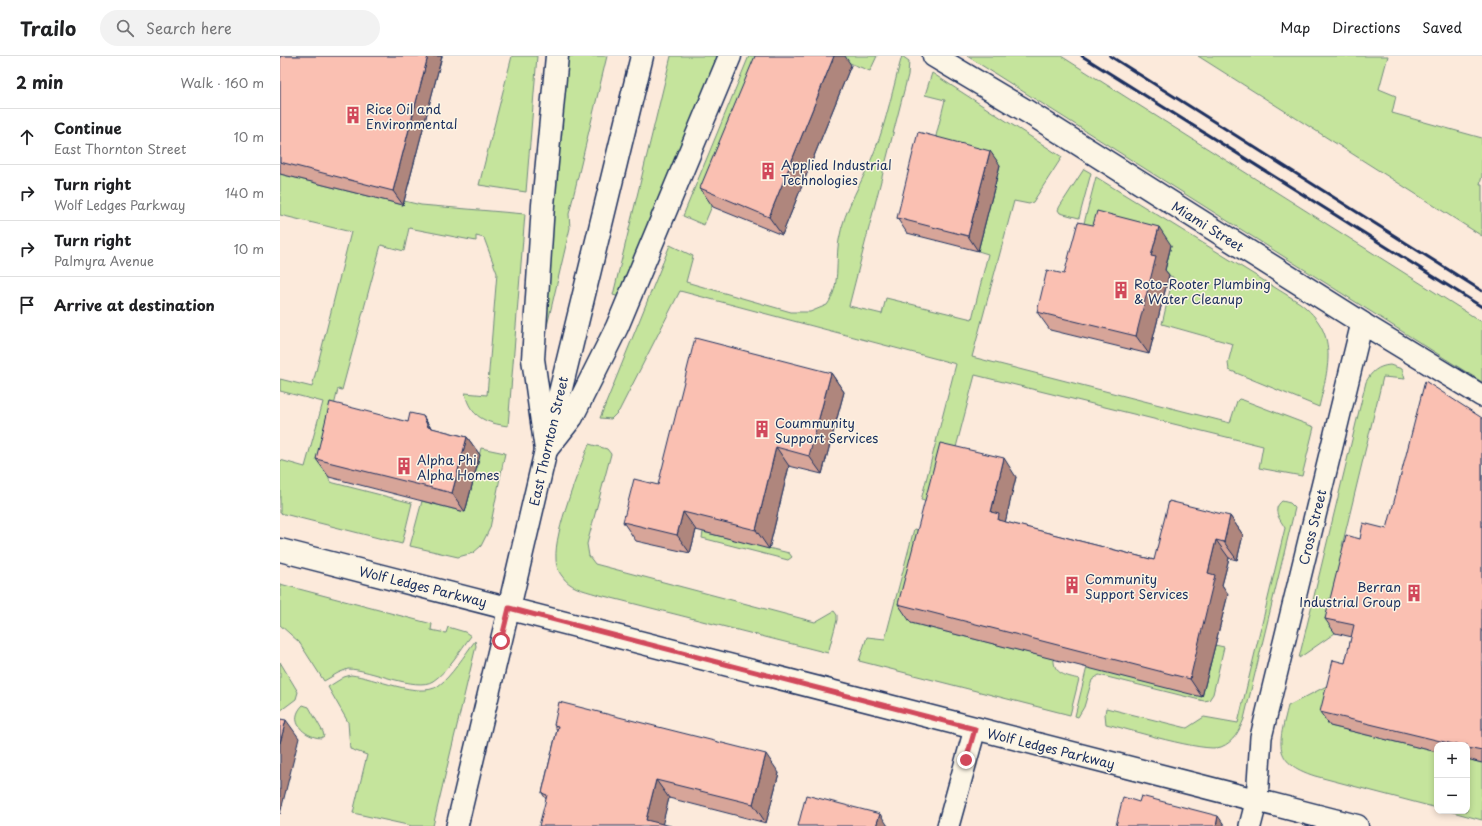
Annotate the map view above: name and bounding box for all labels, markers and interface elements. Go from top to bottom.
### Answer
search box [100,10,380,46]
text: Trailo [20,14,76,42]
text: Search here [146,16,232,39]
icon: search [114,17,136,39]
text: Map [1280,17,1310,38]
text: Directions [1332,17,1400,38]
text: Saved [1422,17,1462,38]
text: 2 min [16,69,63,95]
text: Walk · 160 m [181,73,264,92]
place label: Rice Oil and Environmental [366,99,457,133]
building icon: Rice Oil and Environmental [343,105,363,125]
text: Continue [54,116,122,139]
icon: ahead [16,126,38,148]
text: 10 m [234,127,264,146]
text: East Thornton Street [54,139,186,158]
place label: Applied Industrial Technologies [781,155,892,189]
building icon: Applied Industrial Technologies [758,161,778,181]
text: Turn right [54,172,131,195]
icon: right [16,182,38,204]
text: 140 m [225,183,264,202]
text: Wolf Ledges Parkway [54,195,185,214]
street label: Miami Street [1168,196,1248,256]
text: Turn right [54,228,131,251]
icon: right [16,238,38,260]
text: 10 m [234,239,264,258]
text: Palmyra Avenue [54,251,154,270]
place label: Roto-Rooter Plumbing & Water Cleanup [1134,274,1271,308]
building icon: Roto-Rooter Plumbing & Water Cleanup [1111,280,1131,300]
text: Arrive at destination [54,293,215,316]
icon: arrive [16,294,38,316]
street label: East Thornton Street [524,374,572,508]
place label: Coummunity Support Services [775,413,878,447]
building icon: Coummunity Support Services [752,419,772,439]
place label: Alpha Phi Alpha Homes [417,450,499,484]
building icon: Alpha Phi Alpha Homes [394,456,414,476]
street label: Cross Street [1293,487,1331,567]
street label: Wolf Ledges Parkway [357,561,489,611]
place label: Community Support Services [1085,569,1188,603]
building icon: Community Support Services [1062,575,1082,595]
place label: Berran Industrial Group [1299,577,1401,611]
building icon: Berran Industrial Group [1404,583,1424,603]
route start [492,632,510,650]
street label: Wolf Ledges Parkway [985,723,1117,773]
map controls [1434,742,1470,814]
button: + [1434,742,1470,778]
route end [957,751,975,769]
button: − [1434,778,1470,814]

